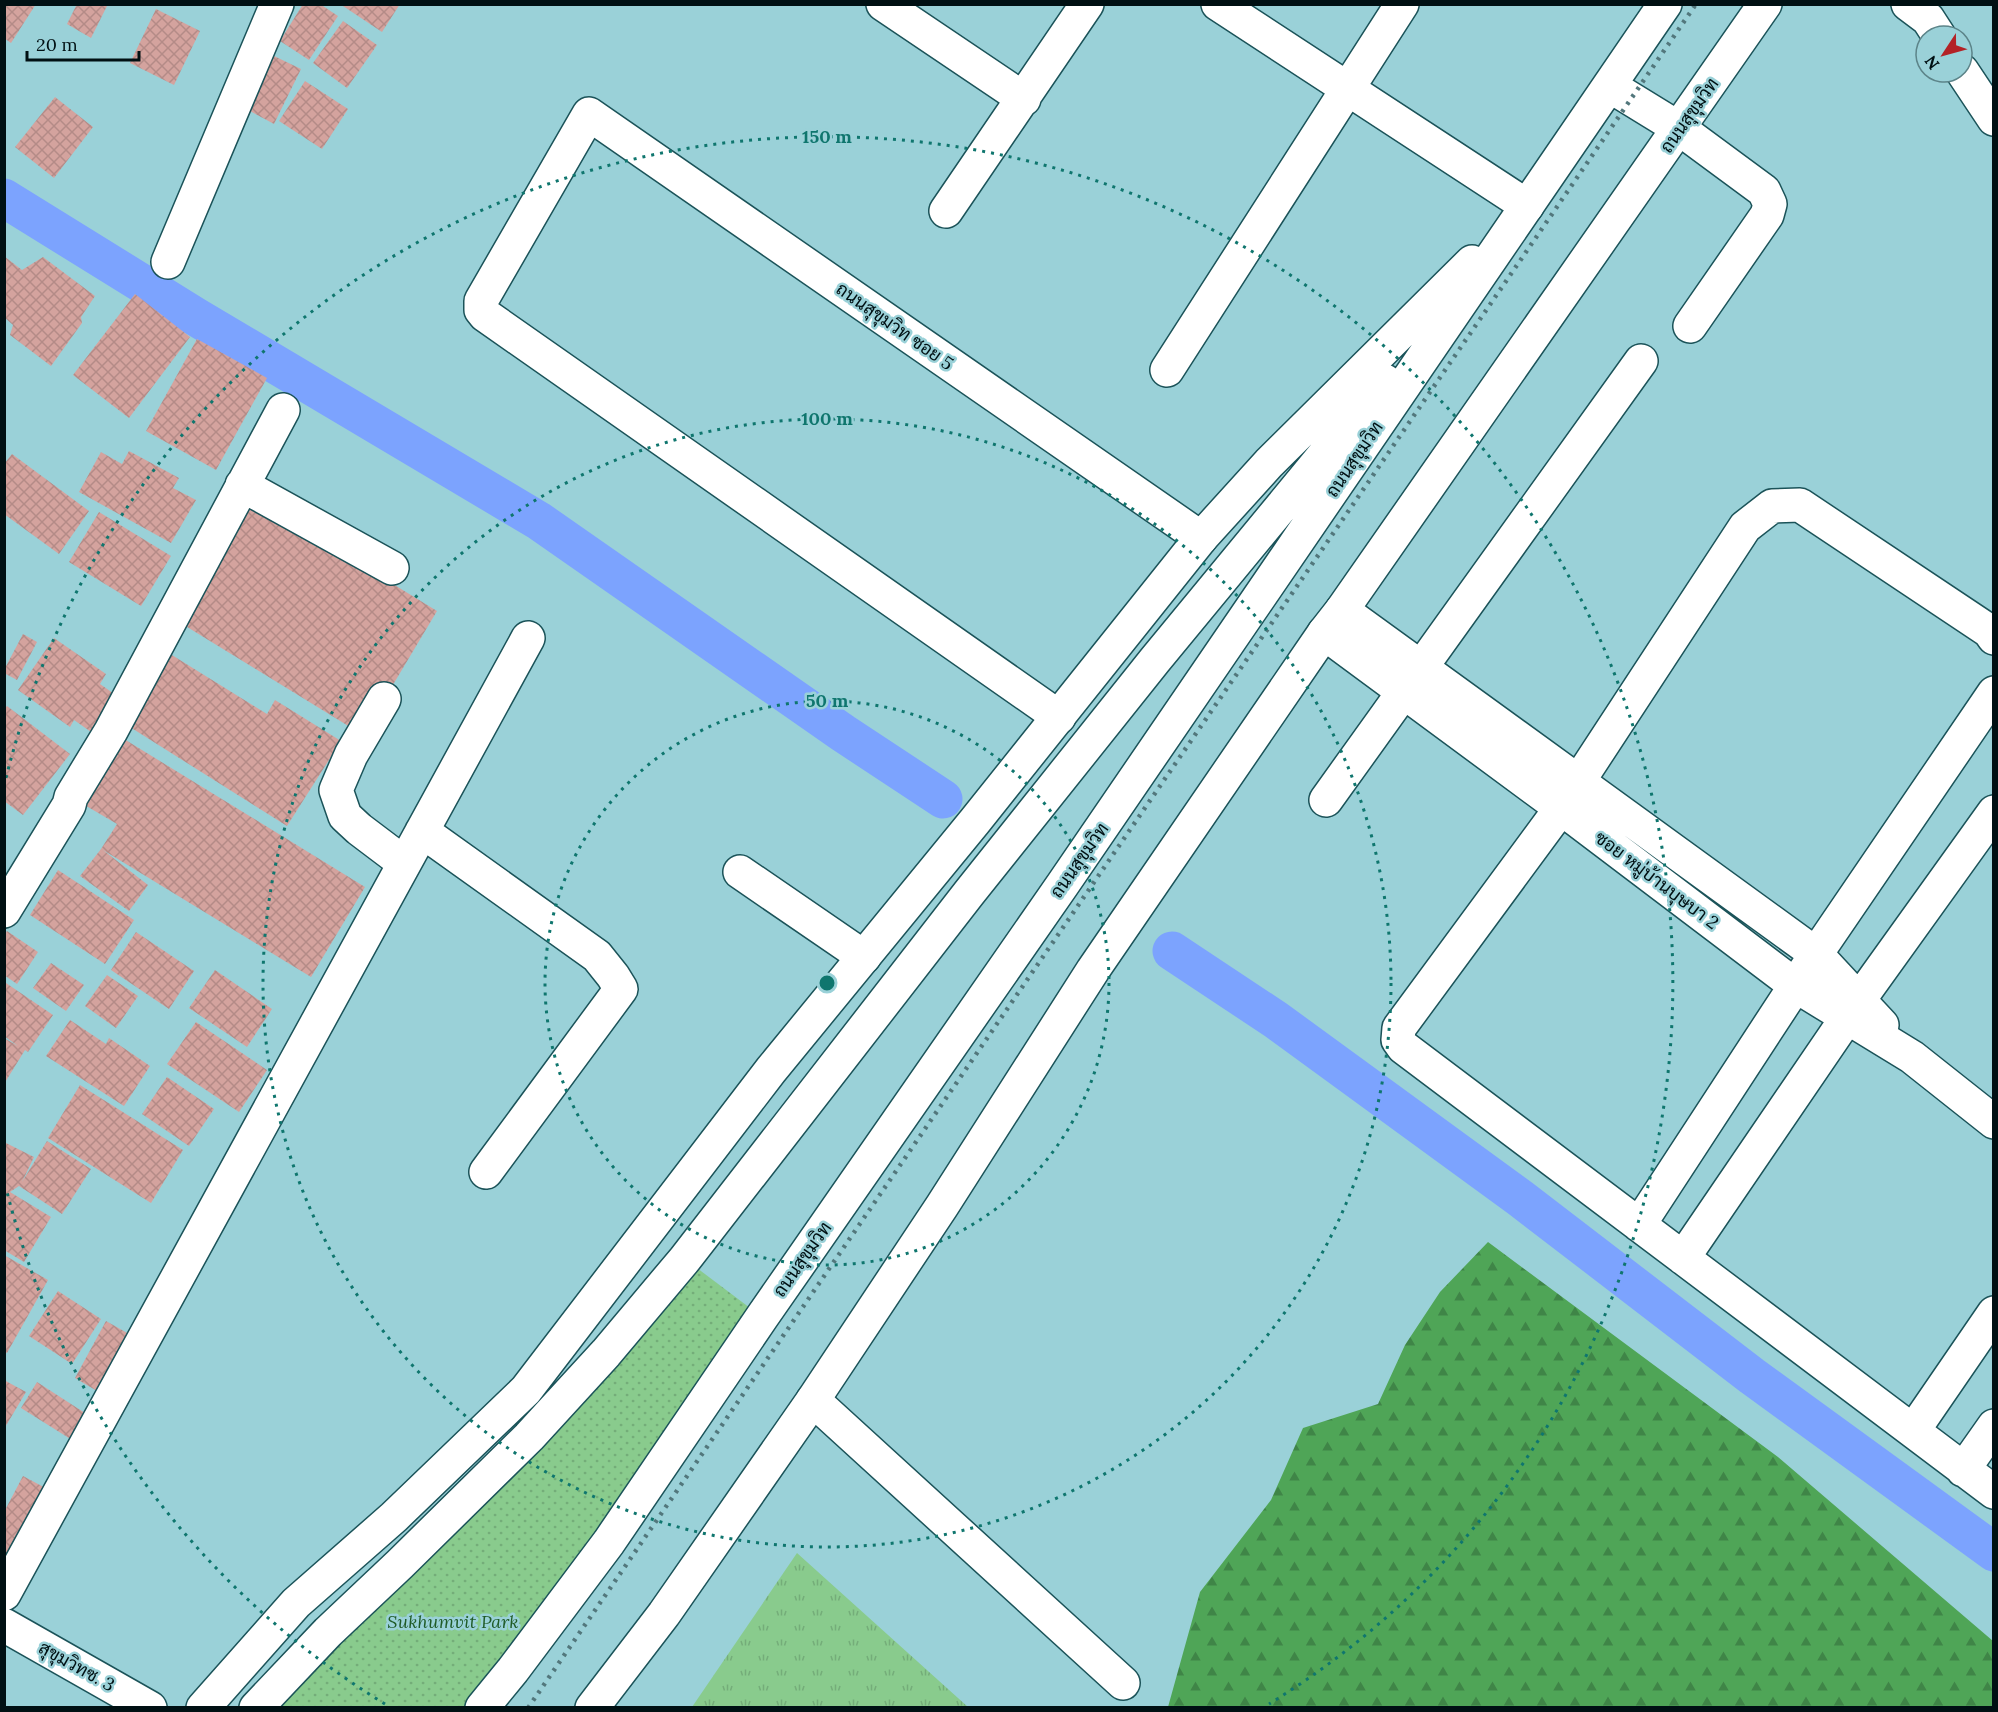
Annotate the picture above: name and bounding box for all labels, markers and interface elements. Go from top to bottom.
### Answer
scale bar [27,24,140,62]
north arrow [1914,24,1974,84]
text: 20 m [36,33,78,56]
text: N [1920,52,1944,74]
street label: ถนนสุขุมวิท [1655,73,1724,158]
text: 150 m [802,125,852,148]
street label: ถนนสุขุมวิท ซอย 5 [831,277,958,376]
text: 100 m [801,407,853,430]
street label: ถนนสุขุมวิท [1320,417,1389,502]
text: 50 m [806,689,849,712]
street label: ถนนสุขุมวิท [1045,818,1114,903]
street label: ซอย หมู่บ้านบุษบา 2 [1589,826,1724,936]
centre of rings [817,973,837,993]
street label: ถนนสุขุมวิท [768,1217,837,1302]
park label: Sukhumvit Park [387,1610,519,1633]
street label: สุขุมวิทซ. 3 [34,1636,119,1697]

